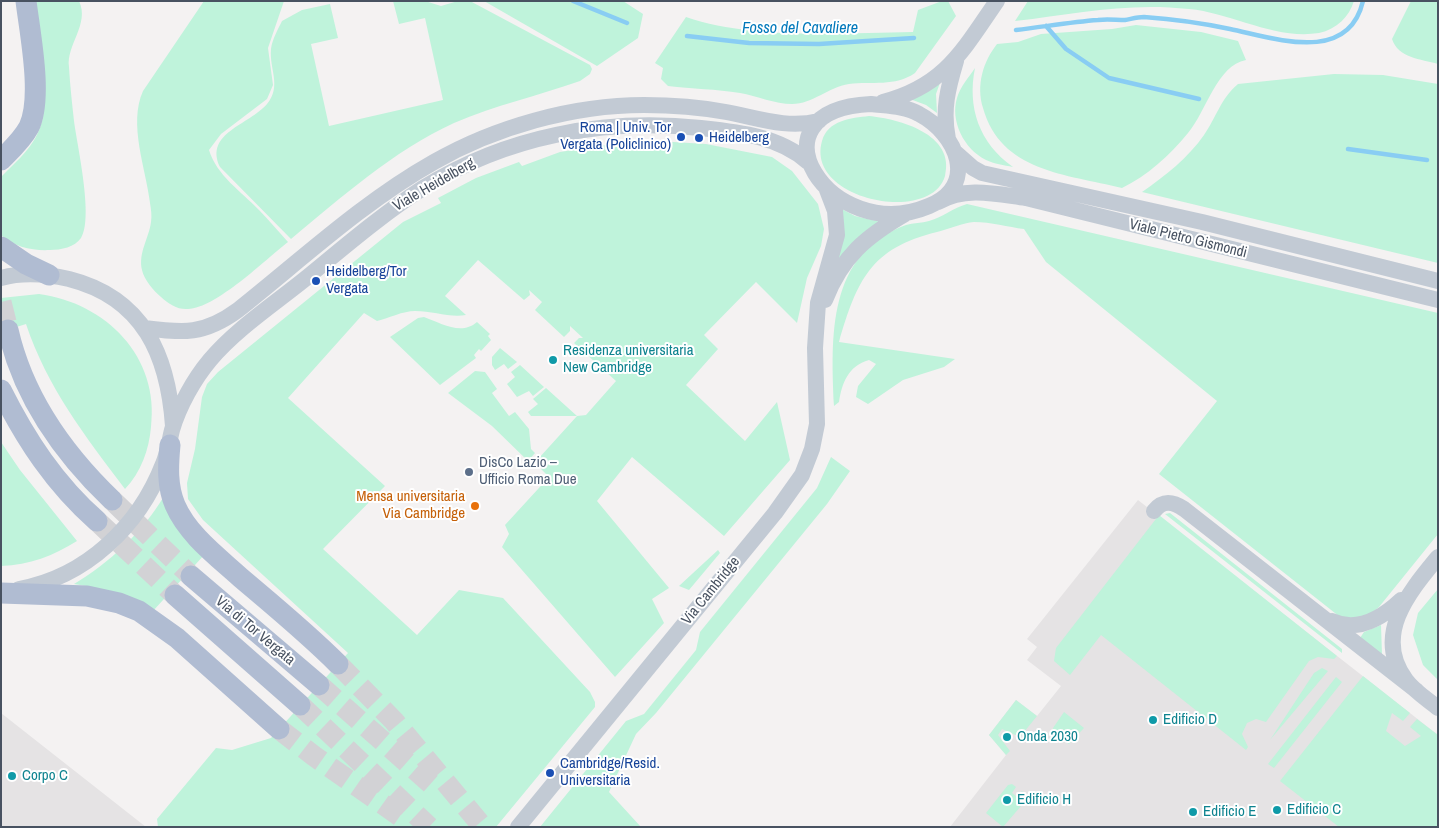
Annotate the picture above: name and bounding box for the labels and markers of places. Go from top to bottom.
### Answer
place label: Roma | Univ. Tor Vergata (Policlinico) [560,119,671,154]
place label: Heidelberg [709,129,769,147]
marker: Roma | Univ. Tor Vergata (Policlinico) [675,131,687,143]
marker: Heidelberg [693,132,705,144]
place label: Heidelberg/Tor Vergata [326,263,407,298]
marker: Heidelberg/Tor Vergata [310,275,322,287]
place label: Residenza universitaria New Cambridge [563,342,694,377]
marker: Residenza universitaria New Cambridge [547,354,559,366]
place label: DisCo Lazio – Ufficio Roma Due [479,454,577,489]
marker: DisCo Lazio – Ufficio Roma Due [463,466,475,478]
place label: Mensa universitaria Via Cambridge [356,488,465,523]
marker: Mensa universitaria Via Cambridge [469,500,481,512]
place label: Edificio D [1163,711,1217,729]
marker: Edificio D [1147,714,1159,726]
place label: Onda 2030 [1017,728,1078,746]
marker: Onda 2030 [1001,731,1013,743]
place label: Cambridge/Resid. Universitaria [560,755,660,790]
place label: Corpo C [22,767,68,785]
marker: Cambridge/Resid. Universitaria [544,767,556,779]
marker: Corpo C [6,770,18,782]
place label: Edificio H [1017,791,1071,809]
marker: Edificio H [1001,794,1013,806]
place label: Edificio C [1287,801,1341,819]
place label: Edificio E [1203,803,1256,821]
marker: Edificio C [1271,804,1283,816]
marker: Edificio E [1187,806,1199,818]

